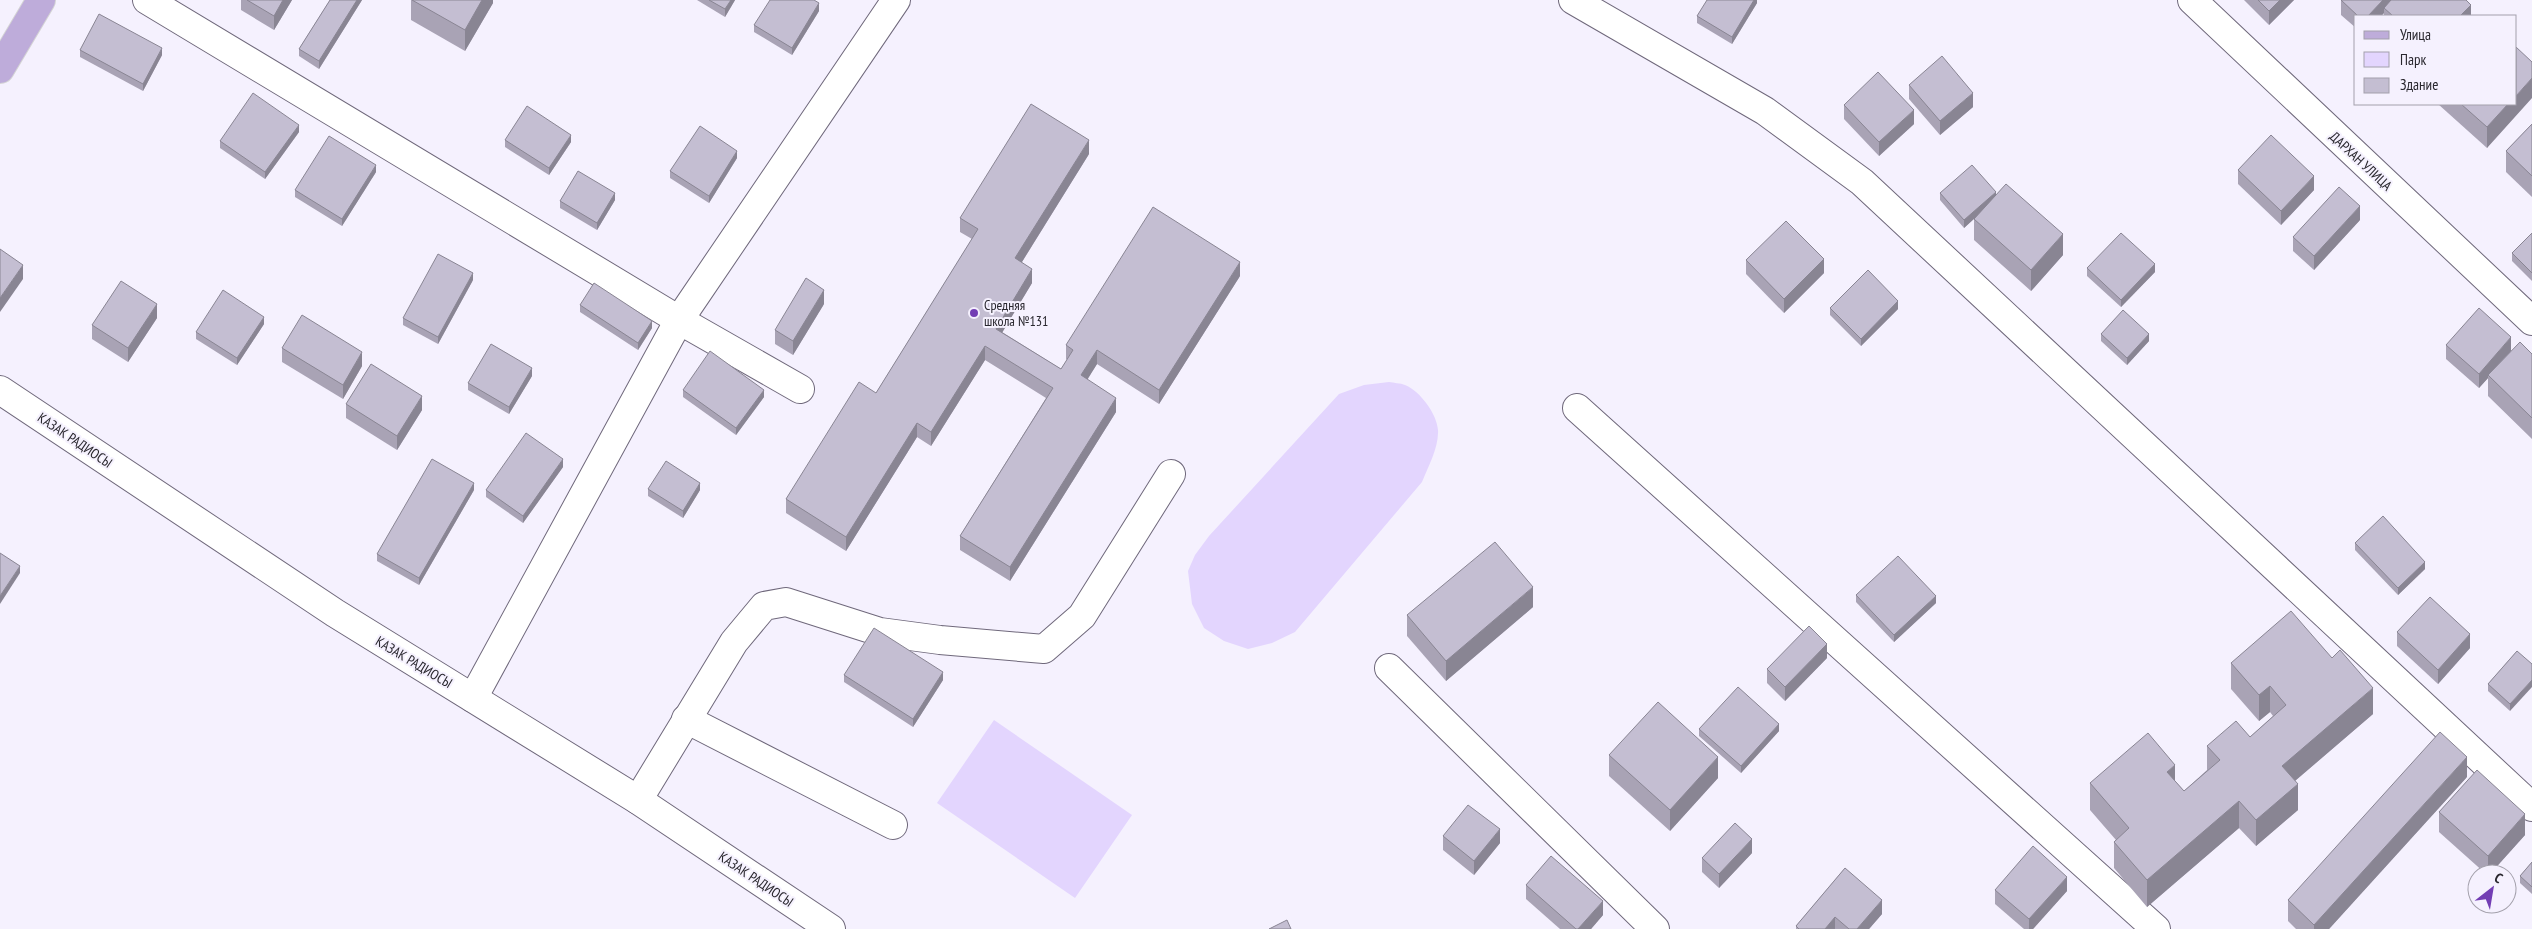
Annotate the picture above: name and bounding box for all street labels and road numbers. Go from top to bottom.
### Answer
street label: ДАРХАН УЛИЦА [2326,128,2396,195]
street label: КАЗАК РАДИОСЫ [34,408,116,472]
street label: КАЗАК РАДИОСЫ [372,632,456,692]
street label: КАЗАК РАДИОСЫ [715,847,797,911]

